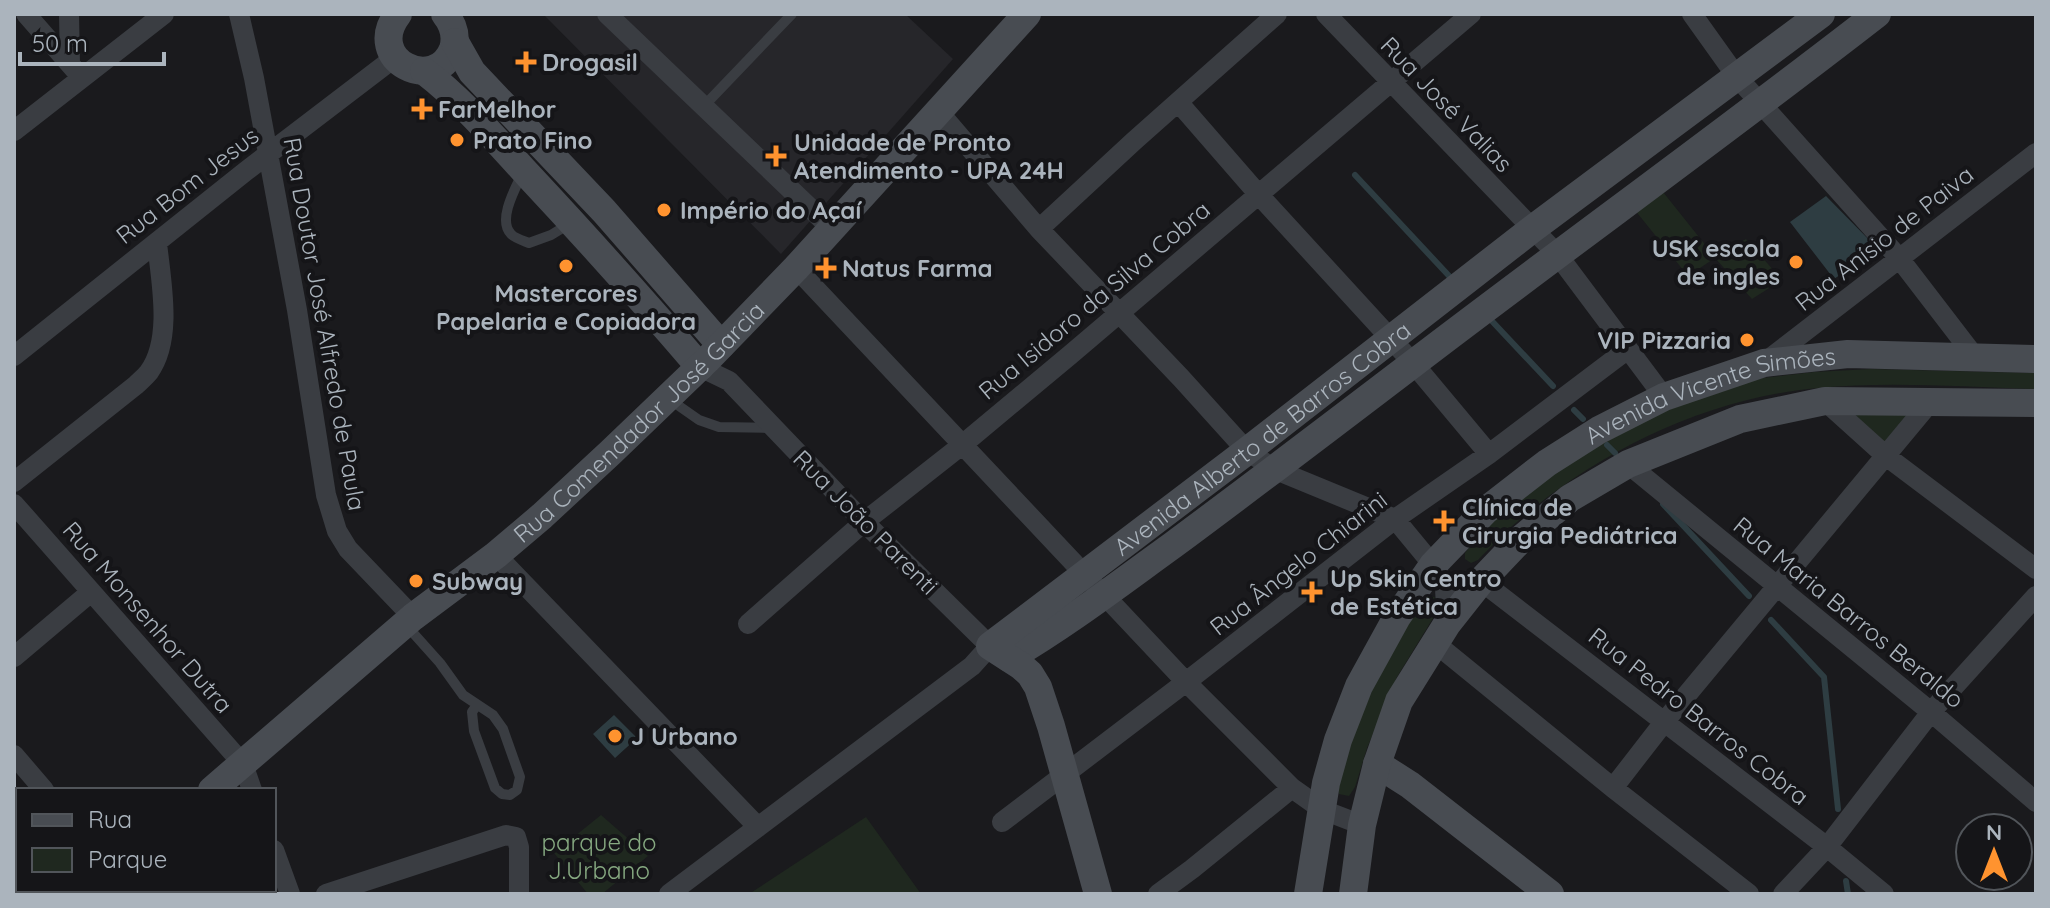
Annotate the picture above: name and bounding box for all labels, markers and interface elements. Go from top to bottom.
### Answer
scale bar [20,16,164,66]
text: 50 m [32,28,88,58]
street label: Rua José Valias [1375,30,1519,178]
place label: Drogasil [542,47,638,77]
marker: Drogasil [517,53,535,71]
place label: FarMelhor [438,94,556,124]
marker: FarMelhor [413,100,431,118]
street label: Rua Bom Jesus [110,120,264,250]
place label: Prato Fino [473,125,593,155]
place label: Unidade de Pronto Atendimento - UPA 24H [794,127,1064,185]
marker: Prato Fino [448,131,466,149]
street label: Rua Doutor José Alfredo de Paula [277,135,373,513]
marker: Unidade de Pronto Atendimento - UPA 24H [765,145,787,167]
street label: Rua Anísio de Paiva [1789,159,1979,317]
street label: Rua Isidoro da Silva Cobra [972,194,1216,406]
place label: Império do Açaí [680,195,862,225]
marker: Império do Açaí [655,201,673,219]
place label: USK escola de ingles [1652,233,1780,291]
place label: Natus Farma [842,253,993,283]
marker: USK escola de ingles [1787,253,1805,271]
marker: Mastercores Papelaria e Copiadora [557,257,575,275]
marker: Natus Farma [817,259,835,277]
place label: Mastercores Papelaria e Copiadora [436,278,696,336]
street label: Rua Comendador José Garcia [507,295,771,549]
street label: Avenida Alberto de Barros Cobra [1108,315,1416,562]
place label: VIP Pizzaria [1597,325,1731,355]
marker: VIP Pizzaria [1738,331,1756,349]
street label: Avenida Vicente Simões [1579,340,1837,450]
street label: Rua João Parenti [787,443,945,601]
street label: Rua Ângelo Chiarini [1203,484,1393,642]
place label: Clínica de Cirurgia Pediátrica [1462,492,1678,550]
marker: Clínica de Cirurgia Pediátrica [1433,510,1455,532]
street label: Rua Maria Barros Beraldo [1728,510,1970,714]
street label: Rua Monsenhor Dutra [57,515,239,719]
place label: Up Skin Centro de Estética [1330,563,1502,621]
place label: Subway [432,566,523,596]
marker: Subway [407,572,425,590]
marker: Up Skin Centro de Estética [1301,581,1323,603]
street label: Rua Pedro Barros Cobra [1583,621,1815,811]
place label: J Urbano [631,721,738,751]
marker: J Urbano [606,727,624,745]
legend [16,788,276,892]
text: Rua [88,804,132,834]
north arrow [1954,812,2034,892]
text: N [1986,818,2002,846]
park label: parque do J.Urbano [541,827,657,885]
text: Parque [88,844,167,874]

